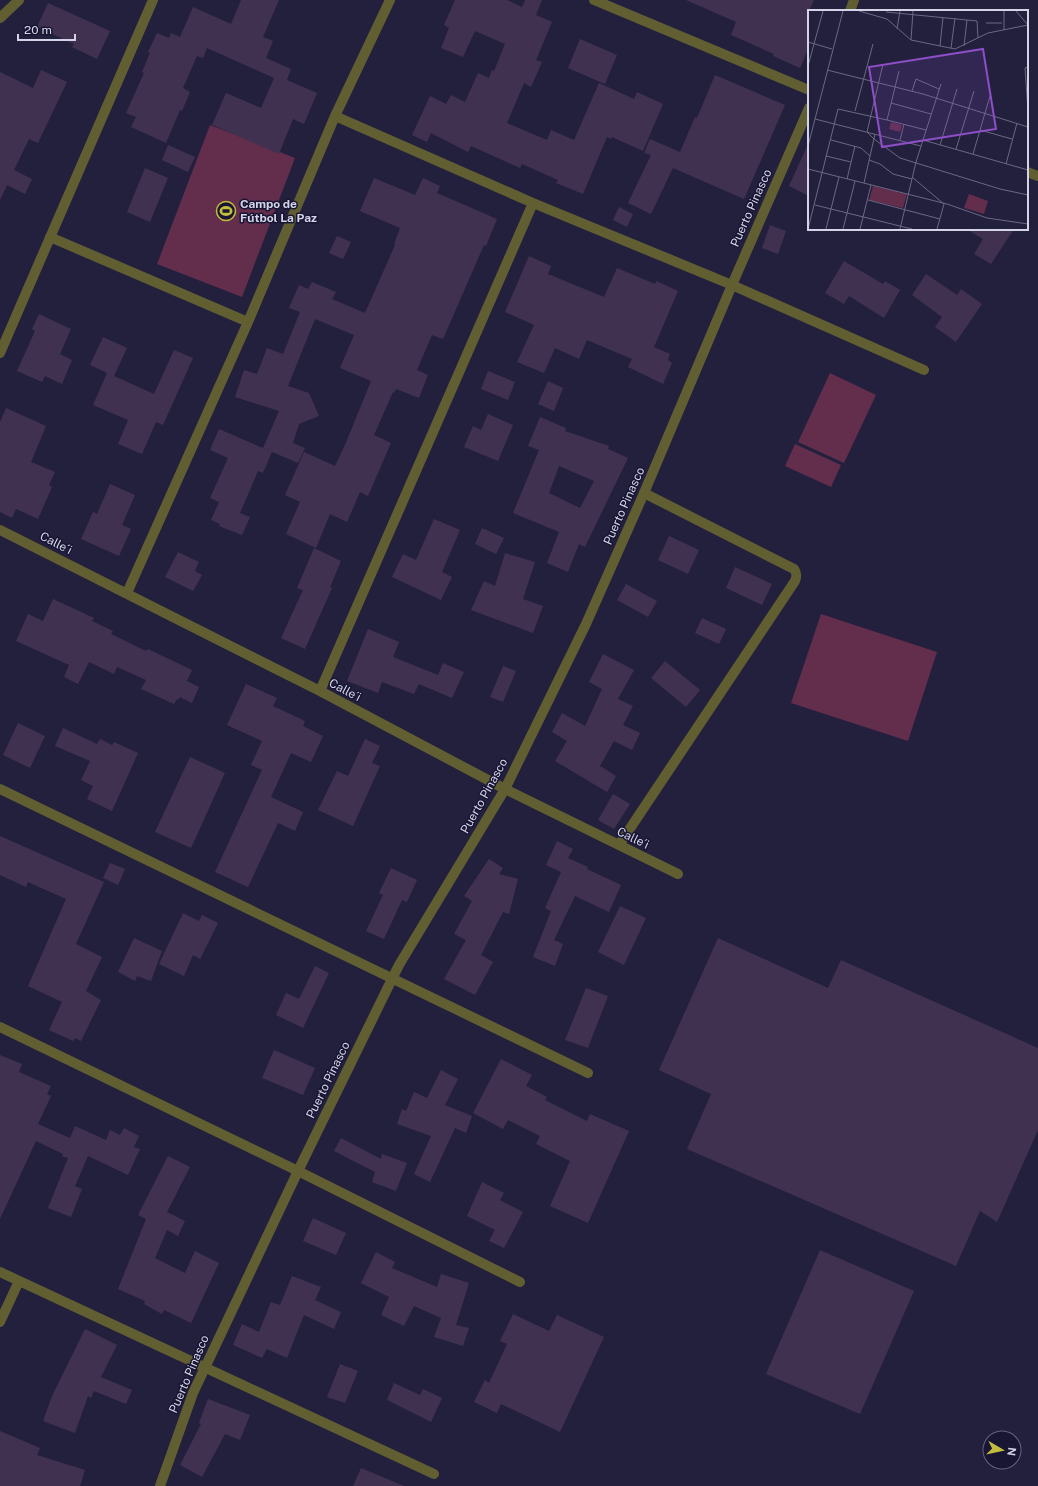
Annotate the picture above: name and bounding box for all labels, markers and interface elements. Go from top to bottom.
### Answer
inset map [808,10,1028,230]
scale bar [18,16,75,42]
text: 20 m [24,23,52,37]
street label: Puerto Pinasco [728,167,774,249]
place label: Campo de Fútbol La Paz [240,197,317,225]
sports icon: Campo de Fútbol La Paz [215,200,237,222]
street label: Puerto Pinasco [601,465,647,547]
street label: Calle´i [38,529,74,557]
street label: Calle´i [327,676,363,704]
street label: Puerto Pinasco [458,756,510,836]
street label: Calle´i [615,824,651,852]
street label: Puerto Pinasco [303,1039,353,1121]
street label: Puerto Pinasco [166,1333,212,1415]
north arrow [982,1430,1022,1470]
text: N [1005,1446,1018,1457]

